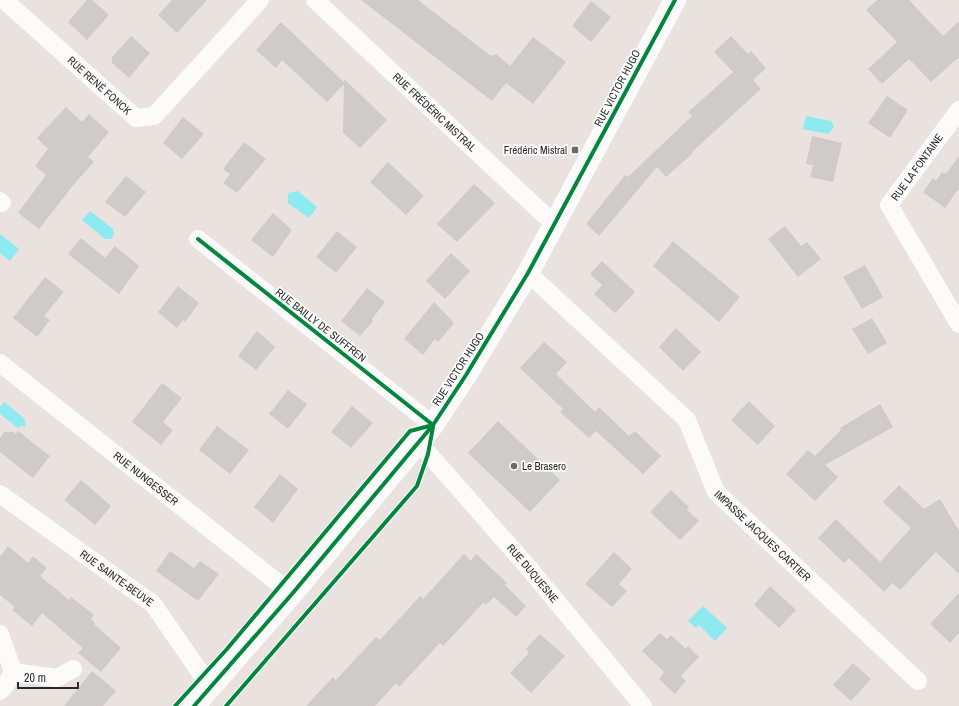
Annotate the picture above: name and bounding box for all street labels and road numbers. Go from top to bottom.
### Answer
street label: RUE VICTOR HUGO [591,47,643,129]
street label: RUE RENÉ FONCK [65,53,134,117]
street label: RUE FRÉDÉRIC MISTRAL [390,70,479,155]
street label: RUE LA FONTAINE [888,131,946,203]
street label: RUE BAILLY DE SUFFREN [273,285,369,365]
street label: RUE VICTOR HUGO [429,330,487,408]
street label: RUE NUNGESSER [111,448,181,509]
street label: IMPASSE JACQUES CARTIER [712,487,814,584]
street label: RUE DUQUESNE [504,541,562,606]
street label: RUE SAINTE-BEUVE [77,547,157,609]

